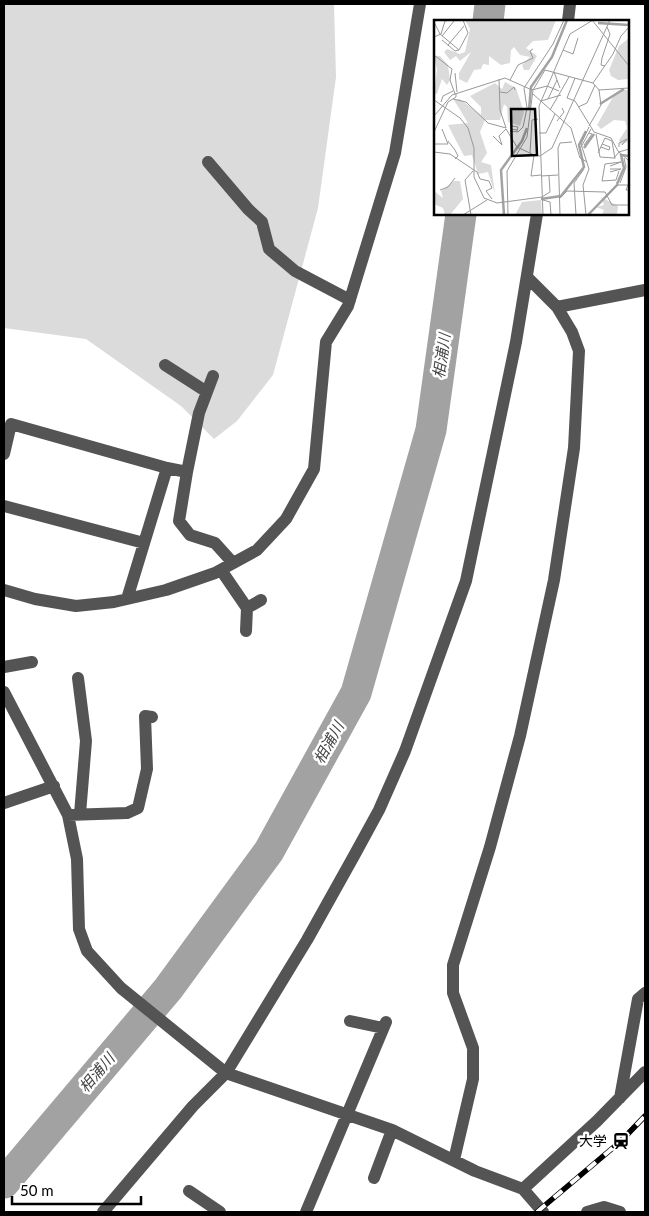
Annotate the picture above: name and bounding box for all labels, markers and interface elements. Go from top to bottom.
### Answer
inset map [434,20,629,215]
water label: 相浦川 [429,330,453,379]
water label: 相浦川 [309,717,348,767]
water label: 相浦川 [75,1048,119,1095]
station icon: 大学 [611,1131,631,1151]
place label: 大学 [579,1132,607,1149]
scale bar [12,1174,141,1206]
text: 50 m [20,1181,54,1199]

